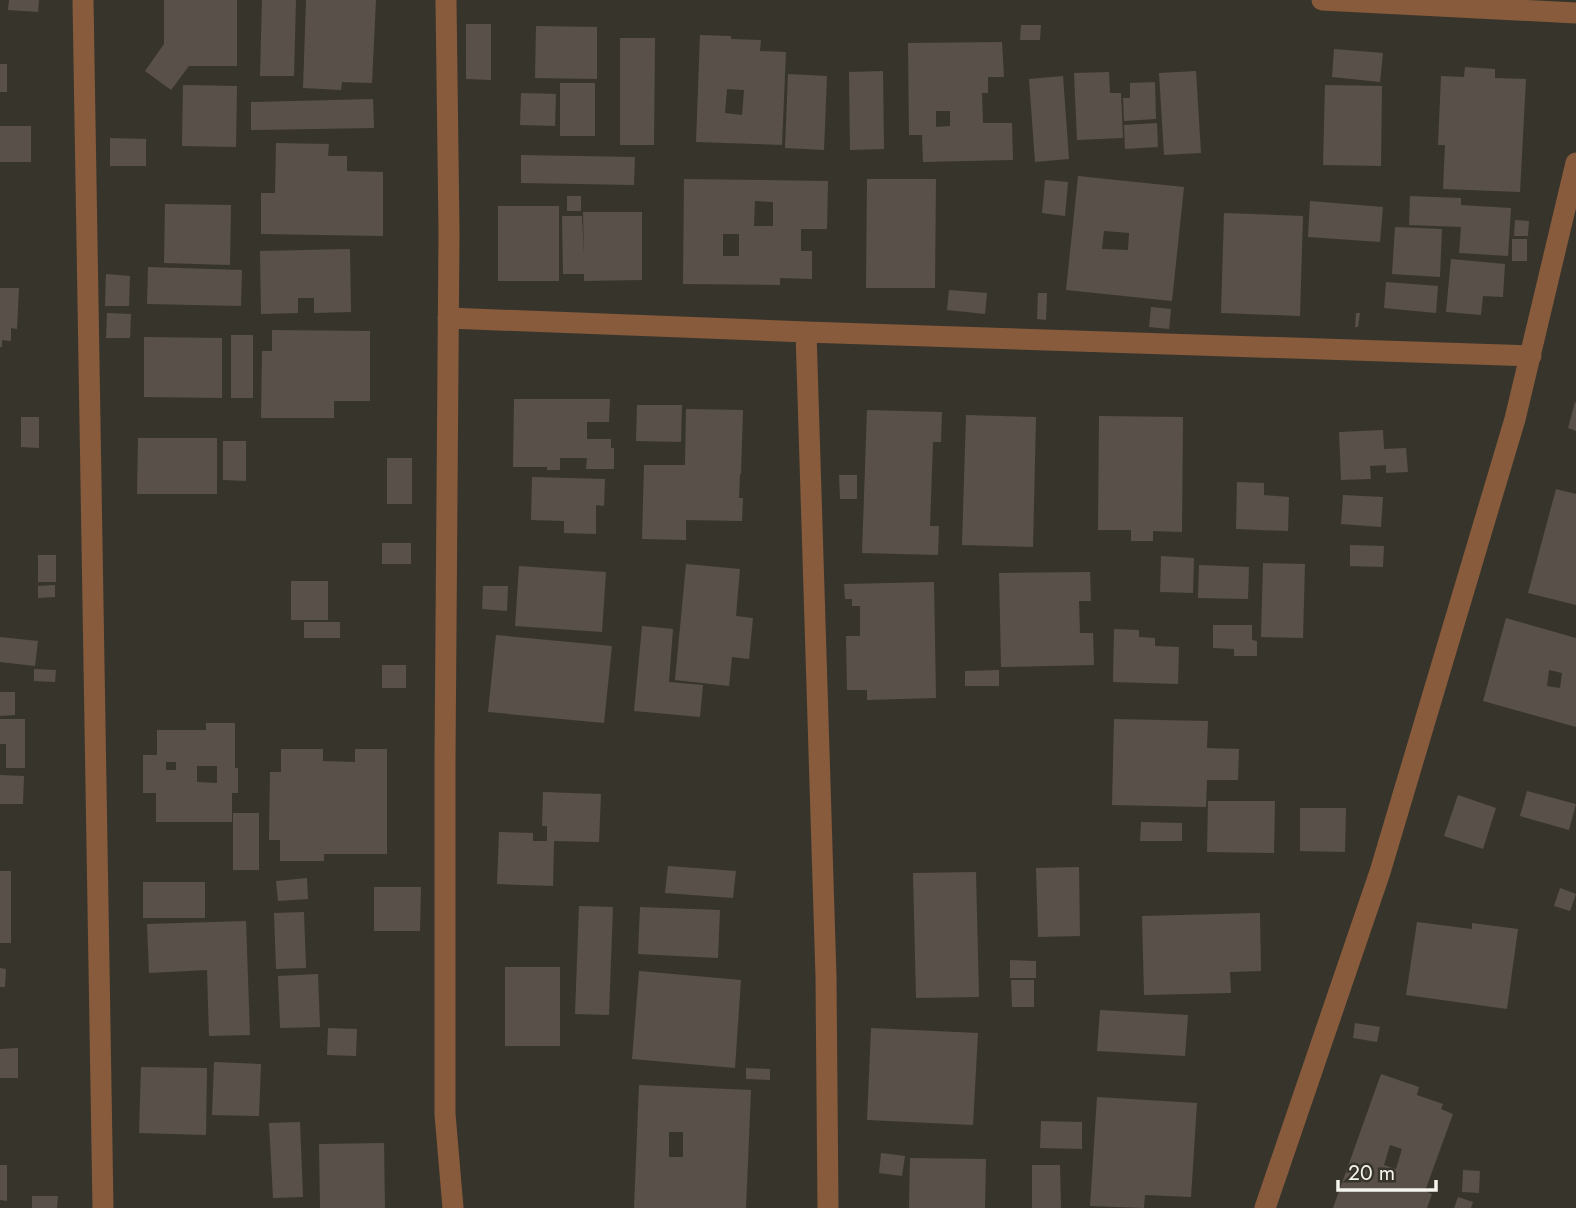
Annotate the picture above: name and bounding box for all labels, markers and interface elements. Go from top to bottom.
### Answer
scale bar [1338,1148,1436,1192]
text: 20 m [1348,1158,1395,1188]

